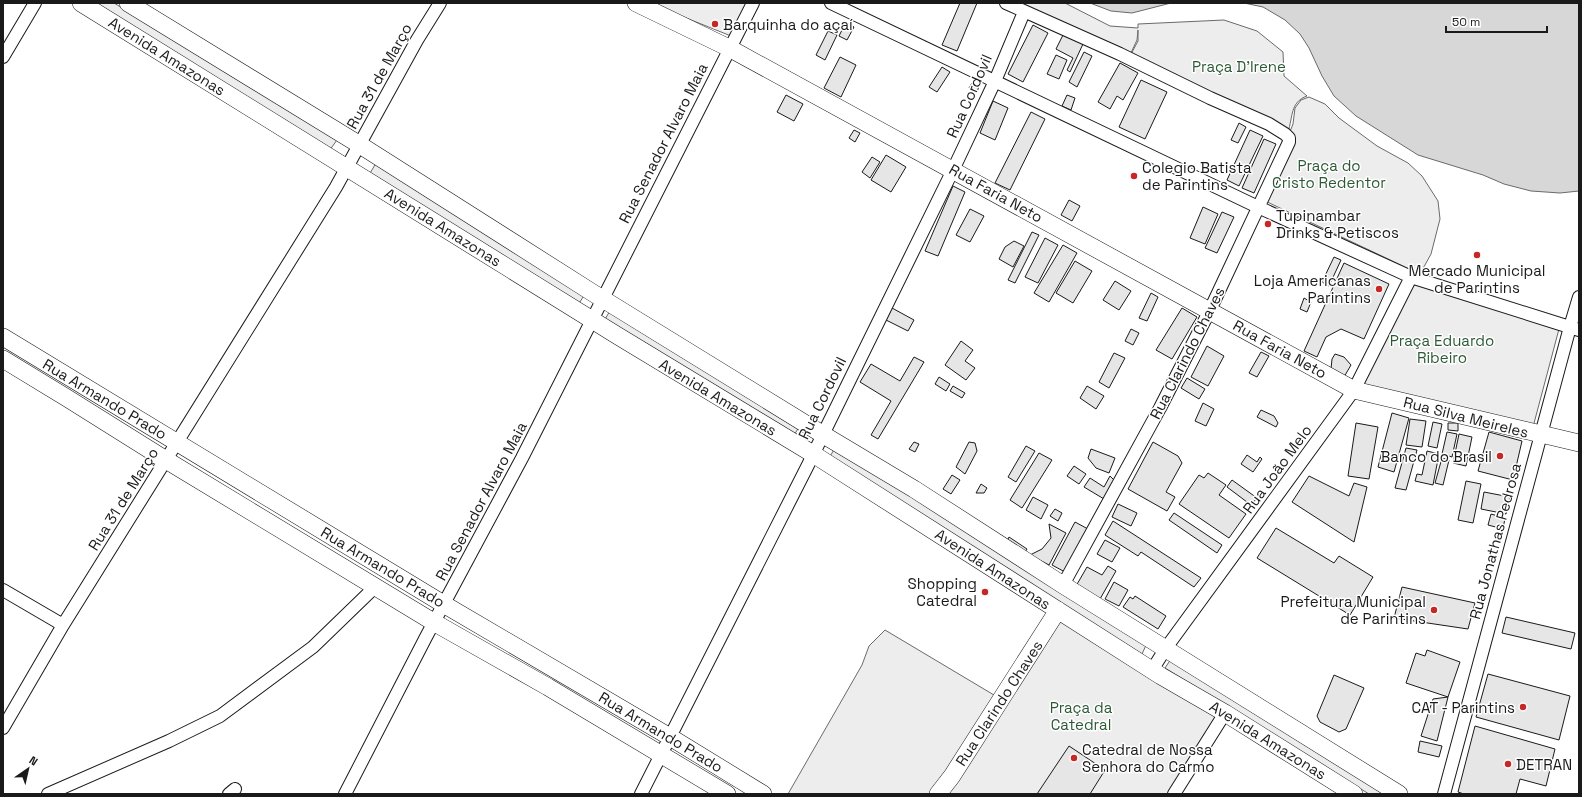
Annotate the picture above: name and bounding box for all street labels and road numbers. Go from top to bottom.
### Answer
street label: Avenida Amazonas [105,12,229,100]
street label: Rua 31 de Março [342,20,416,132]
street label: Rua Cordovil [942,51,996,141]
street label: Rua Senador Alvaro Maia [614,59,712,226]
street label: Rua Faria Neto [946,159,1046,227]
street label: Avenida Amazonas [381,183,505,271]
street label: Rua Clarindo Chaves [1145,284,1229,422]
street label: Rua Faria Neto [1230,315,1330,383]
street label: Rua Armando Prado [40,354,170,444]
street label: Avenida Amazonas [656,354,780,440]
street label: Rua Cordovil [794,354,850,442]
street label: Rua Silva Meireles [1401,392,1531,442]
street label: Rua Senador Alvaro Maia [431,418,531,584]
street label: Rua João Melo [1238,421,1316,517]
street label: Rua 31 de Março [84,444,162,554]
street label: Rua Jonathas Pedrosa [1465,460,1525,621]
street label: Rua Armando Prado [318,522,448,612]
street label: Avenida Amazonas [932,525,1054,614]
street label: Rua Clarindo Chaves [951,637,1047,769]
street label: Rua Armando Prado [596,687,726,777]
street label: Avenida Amazonas [1206,696,1330,784]

